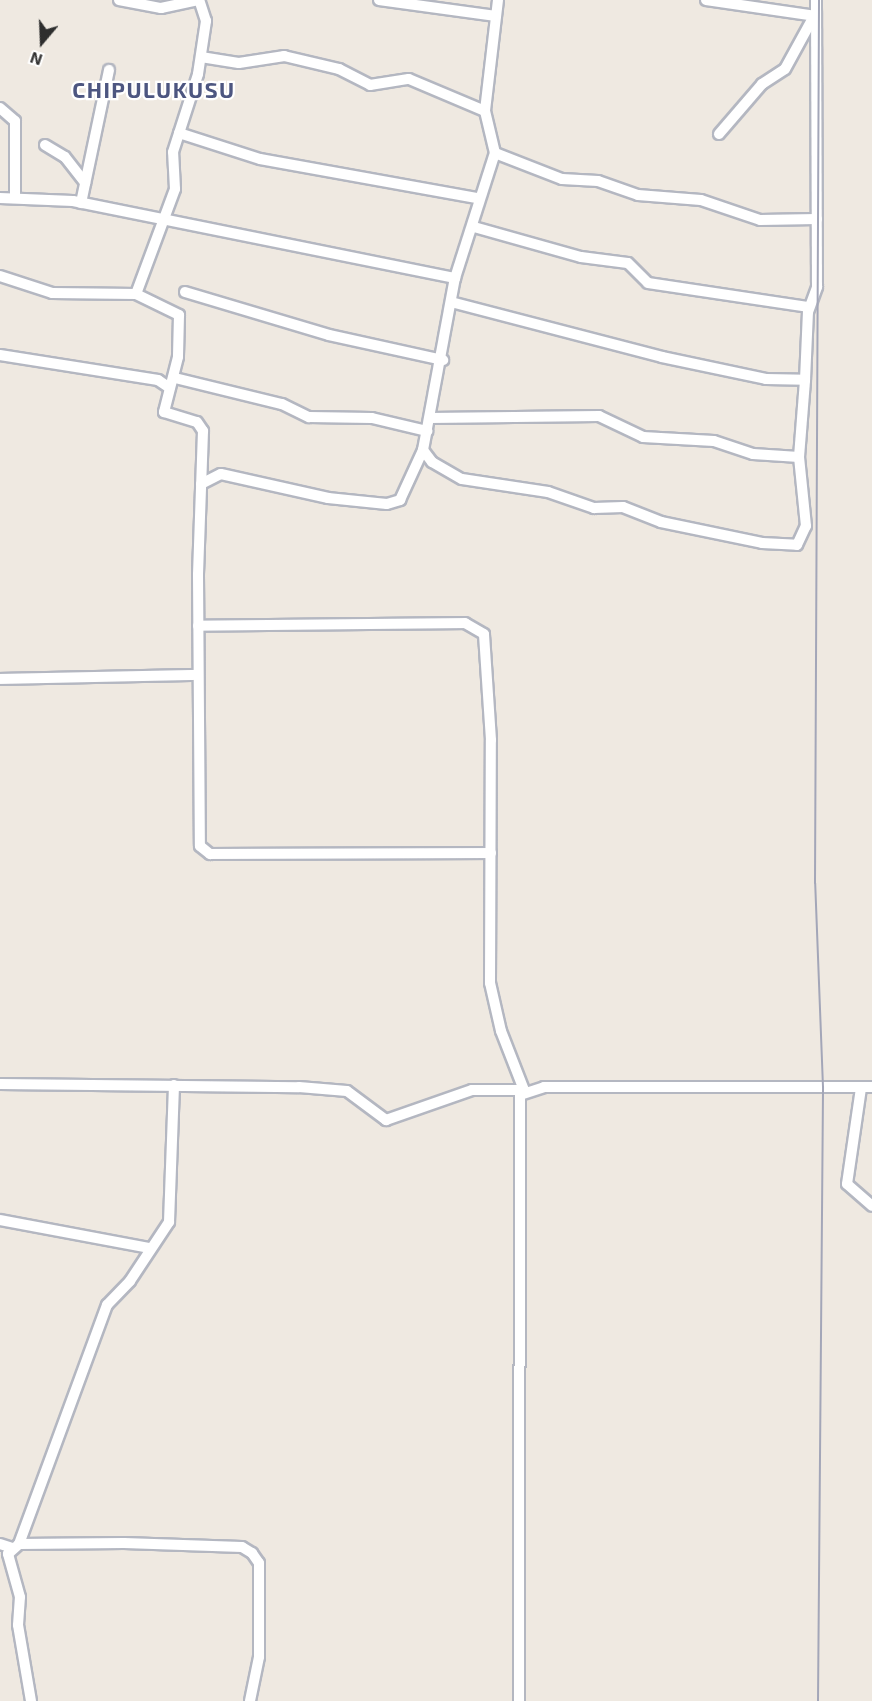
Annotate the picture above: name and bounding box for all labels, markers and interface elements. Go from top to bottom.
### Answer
north arrow [12,12,72,72]
text: N [27,49,45,70]
district label: CHIPULUKUSU [72,77,236,103]

